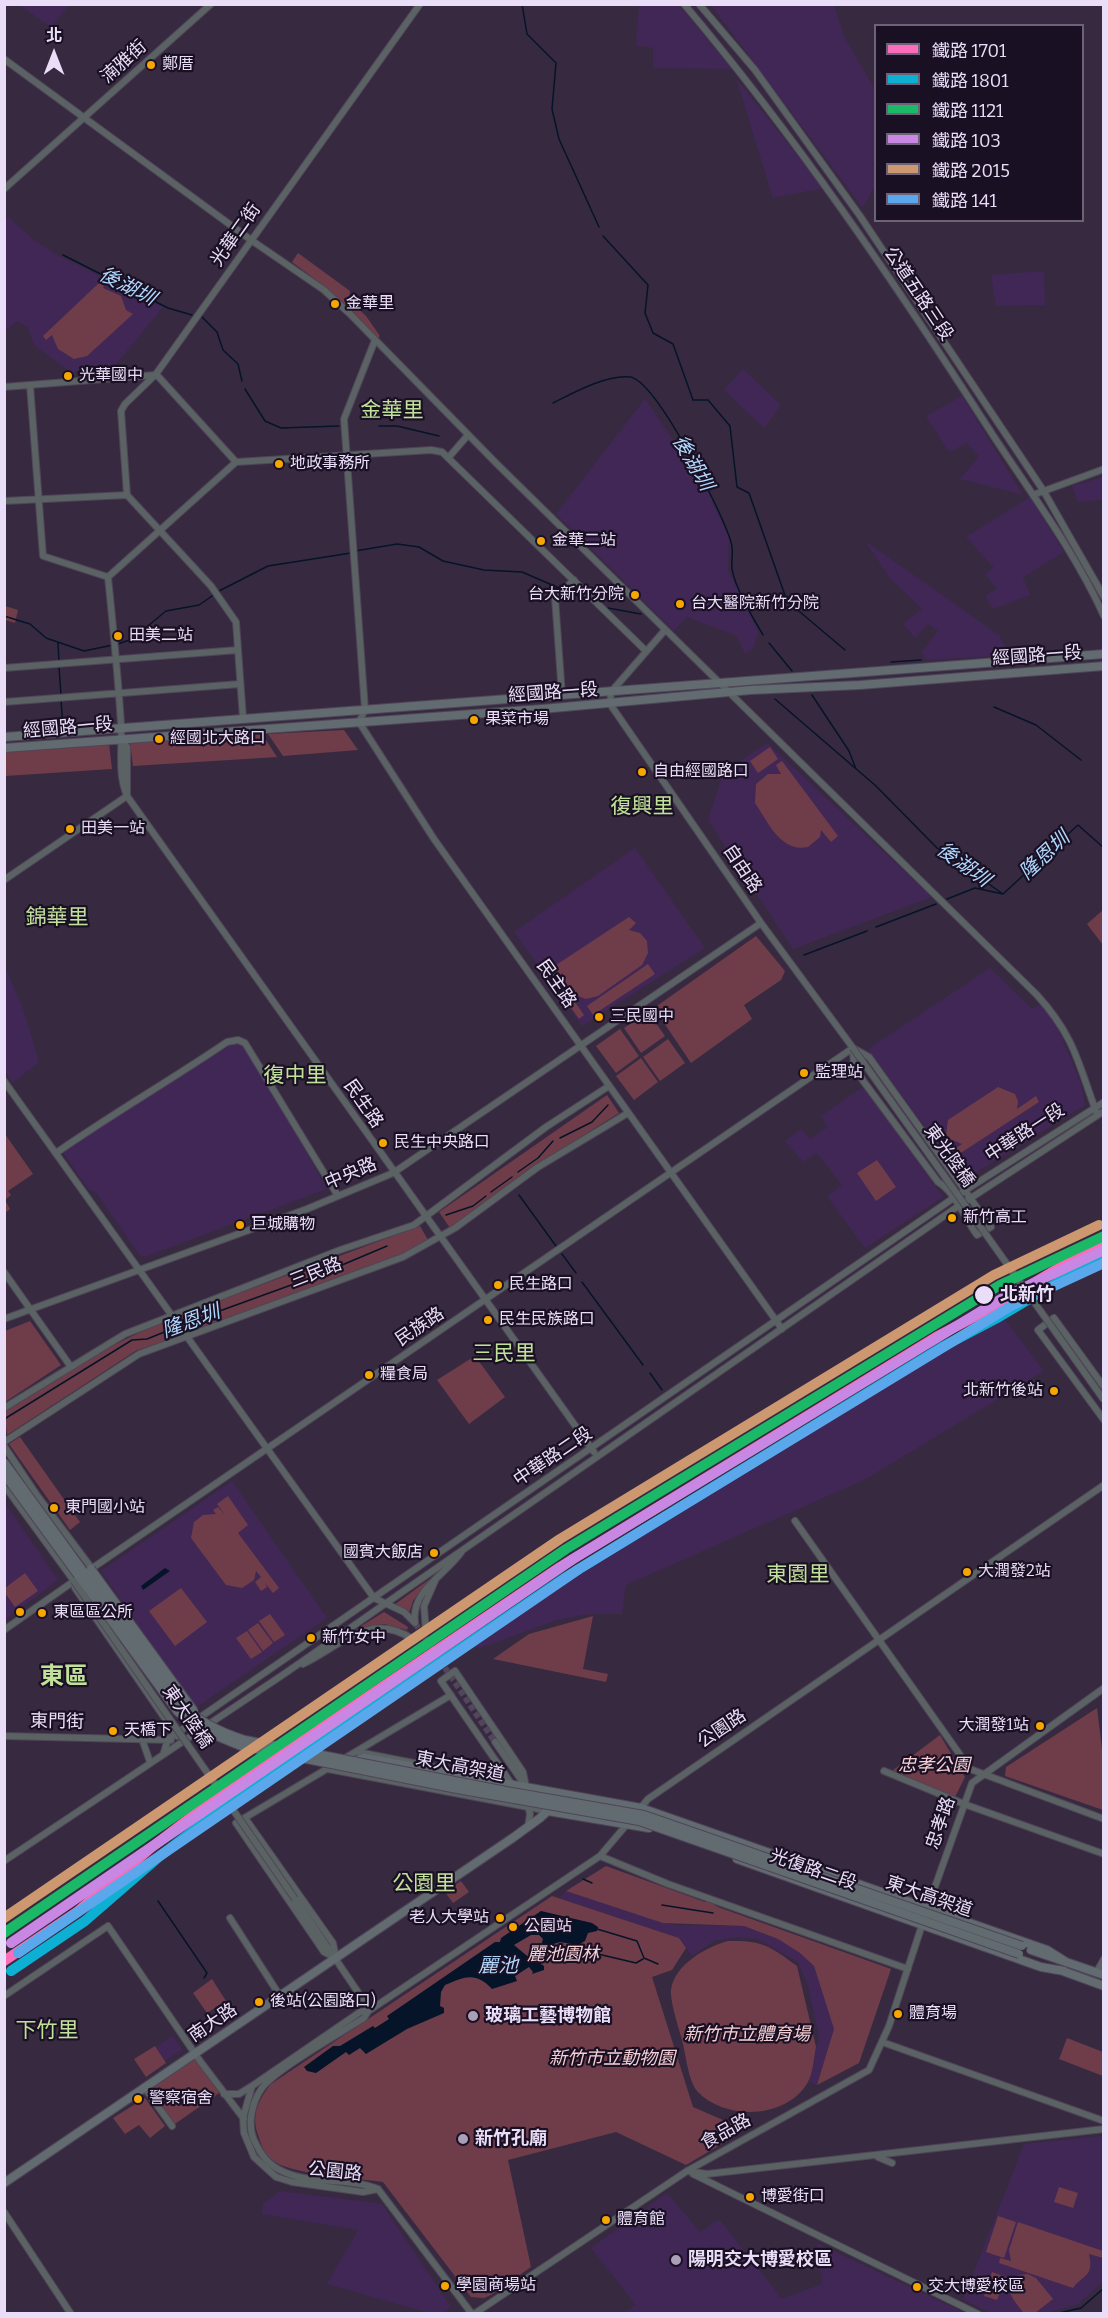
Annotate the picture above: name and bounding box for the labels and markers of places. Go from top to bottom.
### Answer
place label: 鄭厝 [162,55,194,75]
marker: 鄭厝 [145,59,157,71]
place label: 金華里 [346,294,394,314]
marker: 金華里 [329,298,341,310]
place label: 光華國中 [79,366,143,386]
marker: 光華國中 [62,370,74,382]
place label: 地政事務所 [290,454,370,474]
marker: 地政事務所 [273,458,285,470]
place label: 金華二站 [552,531,616,551]
marker: 金華二站 [535,535,547,547]
place label: 台大新竹分院 [528,585,624,605]
marker: 台大新竹分院 [629,589,641,601]
place label: 台大醫院新竹分院 [691,594,819,614]
marker: 台大醫院新竹分院 [674,598,686,610]
place label: 田美二站 [129,626,193,646]
marker: 田美二站 [112,630,124,642]
place label: 果菜市場 [485,710,549,730]
marker: 果菜市場 [468,714,480,726]
place label: 經國北大路口 [170,729,266,749]
marker: 經國北大路口 [153,733,165,745]
place label: 自由經國路口 [653,762,749,782]
marker: 自由經國路口 [636,766,648,778]
place label: 田美一站 [81,819,145,839]
marker: 田美一站 [64,823,76,835]
place label: 三民國中 [610,1007,674,1027]
marker: 三民國中 [593,1011,605,1023]
place label: 監理站 [815,1063,863,1083]
marker: 監理站 [798,1067,810,1079]
place label: 民生中央路口 [394,1133,490,1153]
marker: 民生中央路口 [377,1137,389,1149]
place label: 新竹高工 [963,1208,1027,1228]
marker: 新竹高工 [946,1212,958,1224]
place label: 巨城購物 [251,1215,315,1235]
marker: 巨城購物 [234,1219,246,1231]
place label: 民生路口 [509,1275,573,1295]
marker: 民生路口 [492,1279,504,1291]
marker: 北新竹 [973,1284,995,1306]
place label: 北新竹 [1000,1284,1054,1306]
place label: 民生民族路口 [499,1310,595,1330]
marker: 民生民族路口 [482,1314,494,1326]
place label: 糧食局 [380,1365,428,1385]
marker: 糧食局 [363,1369,375,1381]
place label: 北新竹後站 [963,1381,1043,1401]
marker: 北新竹後站 [1048,1385,1060,1397]
place label: 東門國小站 [65,1498,145,1518]
marker: 東門國小站 [48,1502,60,1514]
place label: 國賓大飯店 [343,1543,423,1563]
marker: 國賓大飯店 [428,1547,440,1559]
place label: 大潤發2站 [978,1562,1051,1582]
marker: 大潤發2站 [961,1566,973,1578]
place label: 東區區公所 [53,1603,133,1623]
unlabelled marker [14,1606,26,1618]
marker: 東區區公所 [36,1607,48,1619]
place label: 新竹女中 [322,1628,386,1648]
marker: 新竹女中 [305,1632,317,1644]
place label: 大潤發1站 [959,1716,1029,1736]
marker: 大潤發1站 [1034,1720,1046,1732]
place label: 天橋下 [124,1721,172,1741]
marker: 天橋下 [107,1725,119,1737]
place label: 老人大學站 [409,1908,489,1928]
marker: 老人大學站 [494,1912,506,1924]
place label: 公園站 [524,1917,572,1937]
marker: 公園站 [507,1921,519,1933]
place label: 後站(公園路口) [270,1992,376,2012]
marker: 後站(公園路口) [253,1996,265,2008]
place label: 體育場 [909,2004,957,2024]
place label: 玻璃工藝博物館 [485,2005,611,2027]
marker: 體育場 [892,2008,904,2020]
marker: 玻璃工藝博物館 [466,2009,480,2023]
place label: 警察宿舍 [149,2089,213,2109]
marker: 警察宿舍 [132,2093,144,2105]
place label: 新竹孔廟 [475,2128,547,2150]
marker: 新竹孔廟 [456,2132,470,2146]
place label: 博愛街口 [761,2187,825,2207]
marker: 博愛街口 [744,2191,756,2203]
place label: 體育館 [617,2210,665,2230]
marker: 體育館 [600,2214,612,2226]
place label: 陽明交大博愛校區 [688,2249,832,2271]
marker: 陽明交大博愛校區 [669,2253,683,2267]
place label: 學園商場站 [456,2276,536,2296]
place label: 交大博愛校區 [928,2277,1024,2297]
marker: 學園商場站 [439,2280,451,2292]
marker: 交大博愛校區 [911,2281,923,2293]

